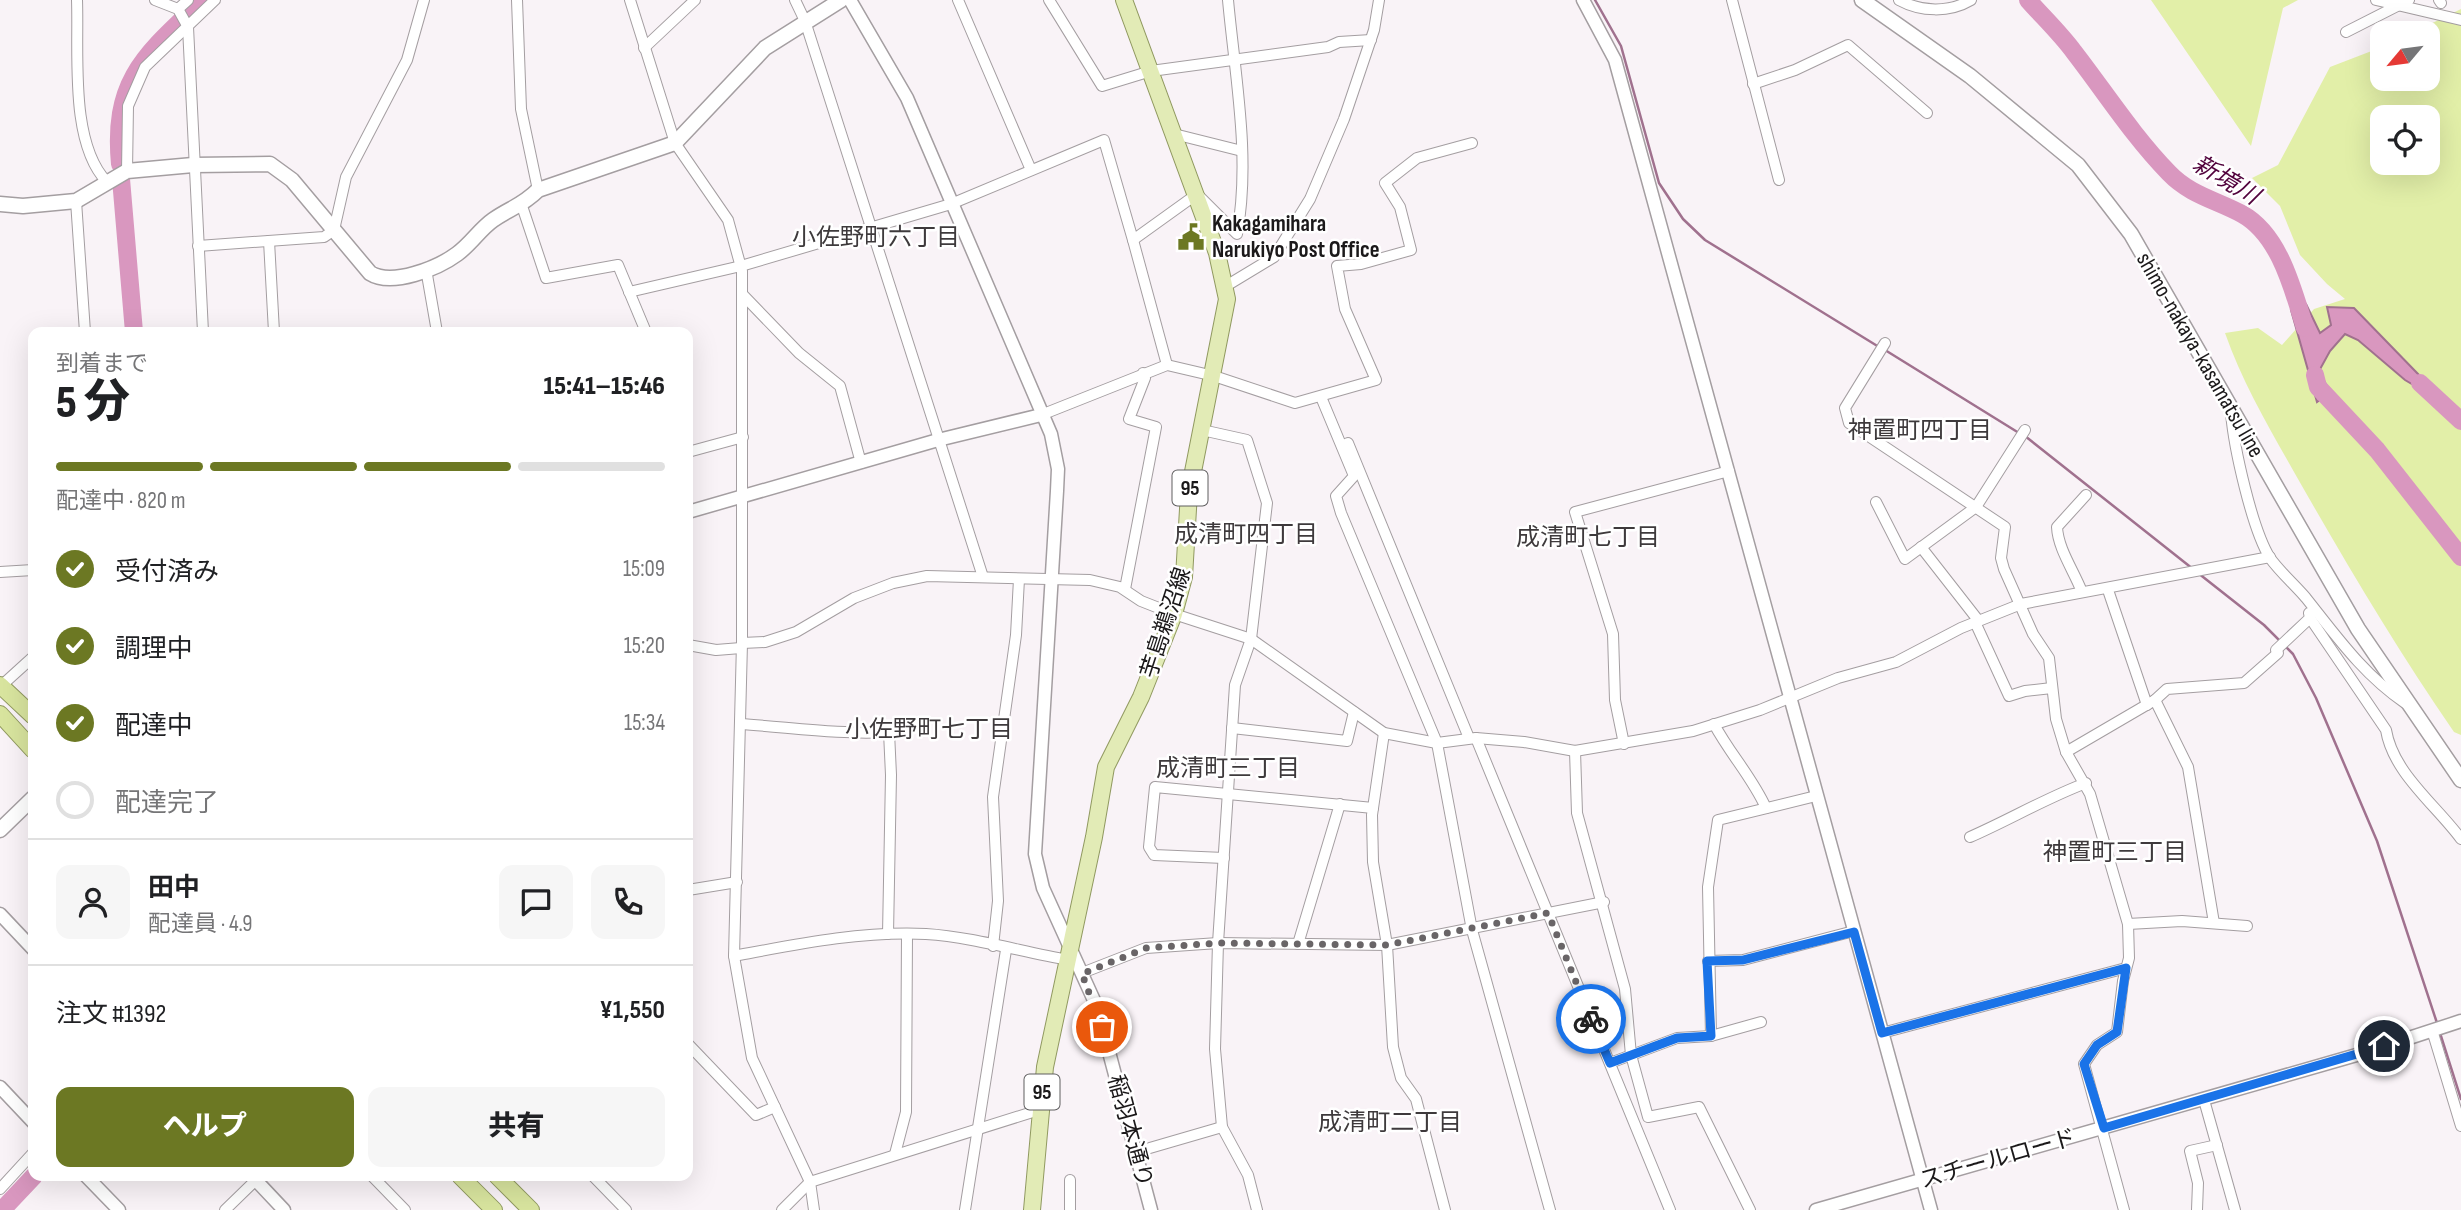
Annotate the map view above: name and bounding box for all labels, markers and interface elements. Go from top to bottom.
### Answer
north arrow [2370,21,2440,91]
map controls [2370,21,2440,175]
button: locate [2370,105,2440,175]
water label: 新境川 [2188,149,2267,213]
place label: Kakagamihara Narukiyo Post Office [1212,210,1379,264]
public building icon: Kakagamihara Narukiyo Post Office [1176,222,1206,252]
district label: 小佐野町六丁目 [792,223,960,252]
street label: shimo-nakaya-kasamatsu line [2130,248,2270,462]
text: 到着まで [56,350,148,378]
text: 15:41–15:46 [543,371,665,402]
text: 5 分 [56,376,130,431]
district label: 神置町四丁目 [1848,416,1992,445]
road number: 95 [1172,470,1208,505]
text: 配達中 · 820 m [56,487,185,515]
district label: 成清町四丁目 [1174,520,1318,549]
district label: 成清町七丁目 [1516,523,1660,552]
icon: check [56,550,94,588]
text: 15:09 [623,555,665,583]
text: 受付済み [115,557,219,588]
street label: 芋島鵜沼線 [1135,564,1197,682]
icon: check [56,627,94,665]
text: 15:20 [624,632,665,660]
text: 調理中 [115,634,193,665]
icon: check [56,704,94,742]
text: 15:34 [624,709,665,737]
text: 配達中 [115,711,193,742]
district label: 小佐野町七丁目 [845,715,1013,744]
district label: 成清町三丁目 [1156,754,1300,783]
text: 配達完了 [115,788,219,819]
district label: 神置町三丁目 [2043,838,2187,867]
button: person [56,865,130,939]
button: chat [499,865,573,939]
button: phone [591,865,665,939]
text: 田中 [148,873,200,904]
text: 配達員 · 4.9 [148,910,253,938]
courier [1556,984,1626,1054]
text: ¥1,550 [599,995,665,1026]
pin [1072,997,1132,1057]
text: 注文 #1392 [56,999,166,1030]
icon: bike [1572,1000,1610,1038]
icon: bag [1083,1008,1121,1046]
pin [2354,1016,2414,1076]
icon: home [2365,1027,2403,1065]
street label: 稲羽本通り [1102,1072,1158,1190]
road number: 95 [1024,1074,1060,1110]
button: ヘルプ [56,1087,354,1167]
button: 共有 [368,1087,665,1167]
district label: 成清町二丁目 [1318,1108,1462,1137]
street label: スチールロード [1917,1123,2079,1195]

